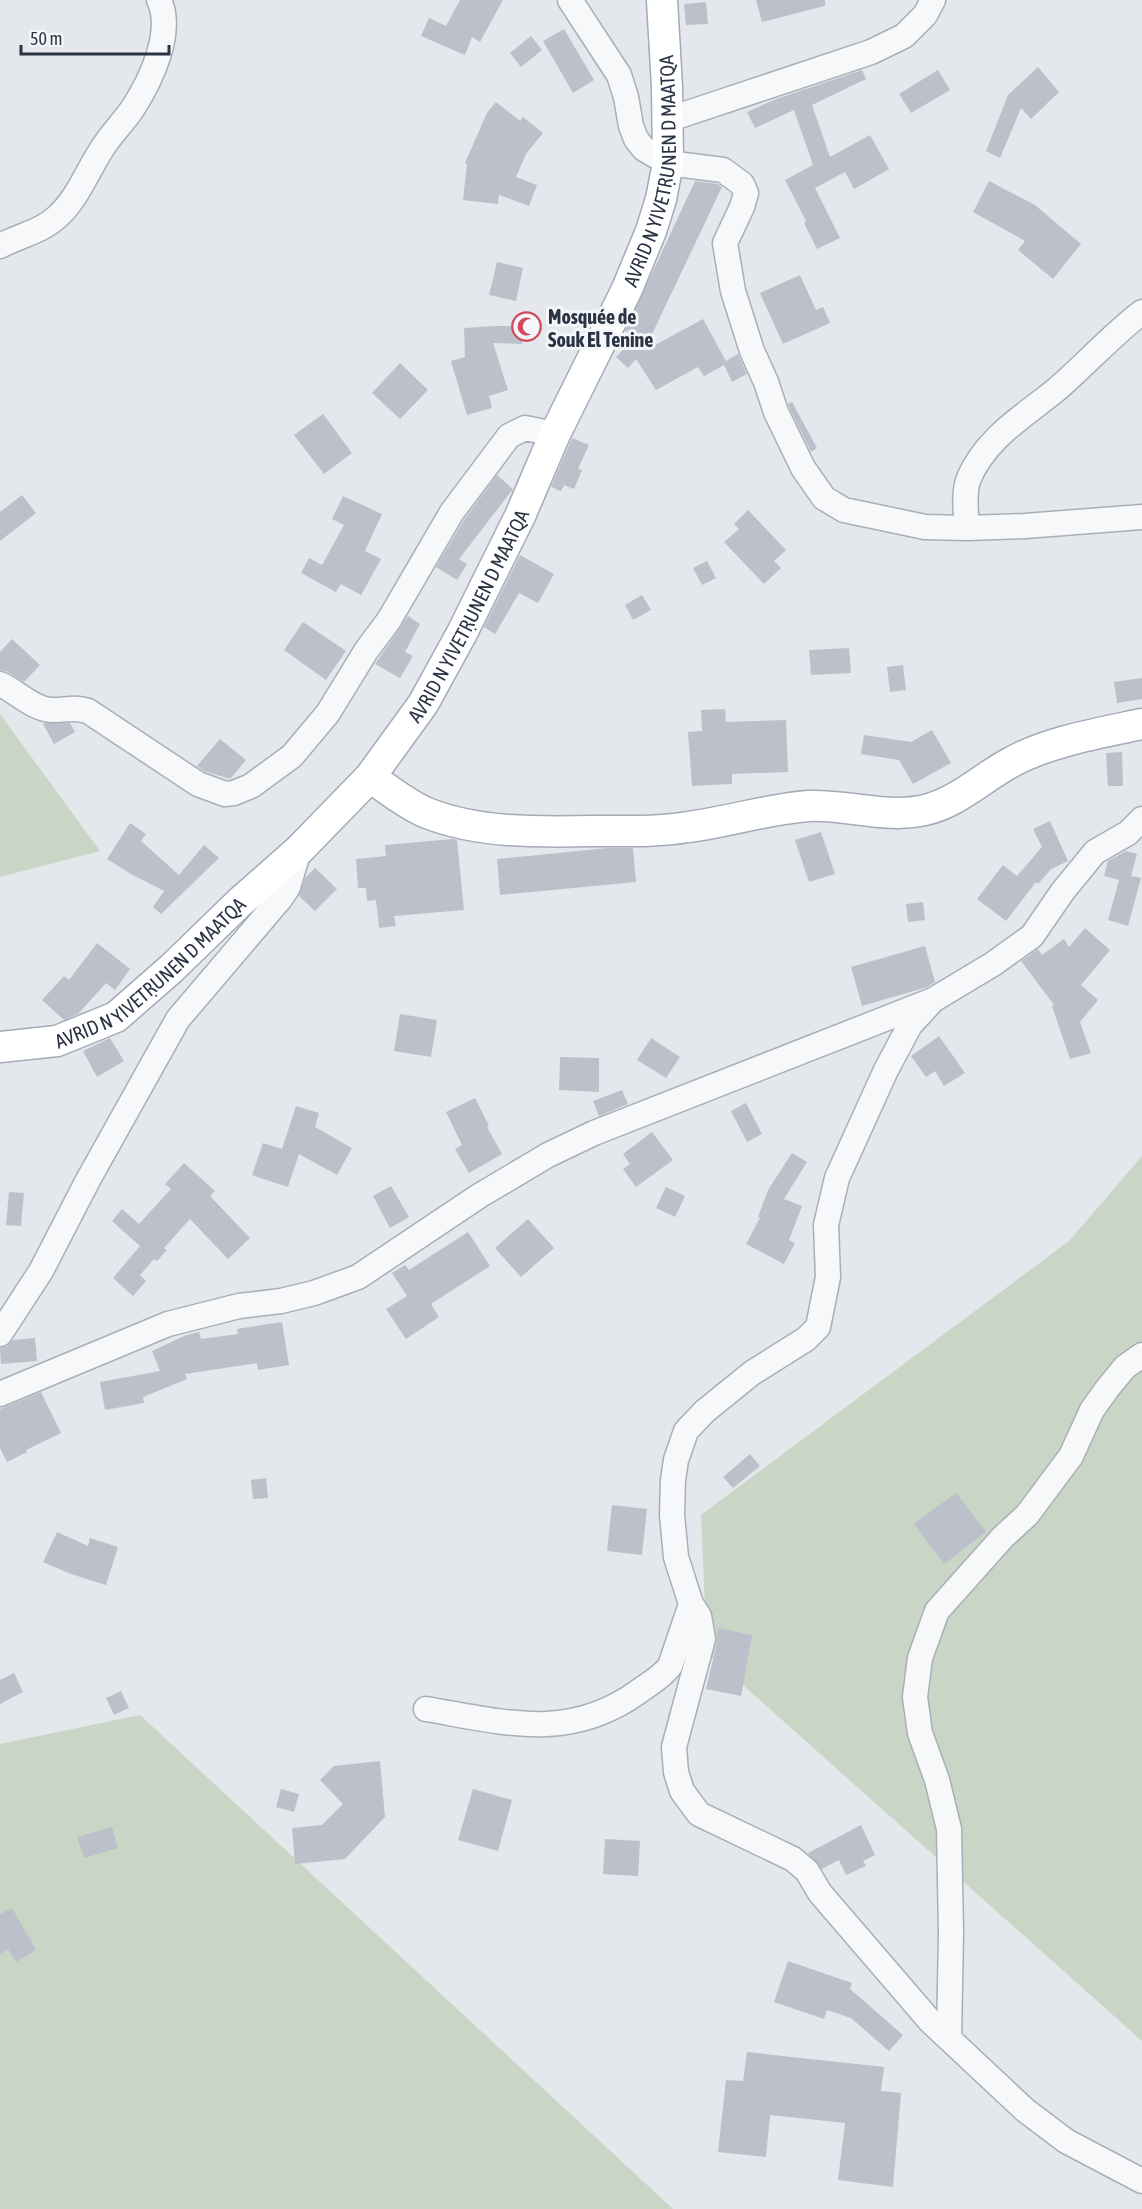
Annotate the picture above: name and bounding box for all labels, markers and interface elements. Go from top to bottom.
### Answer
scale bar [21,18,170,56]
text: 50 m [30,28,62,49]
street label: AVRID N YIVETṚUNEN D MAATQA [618,54,680,290]
place label: Mosquée de Souk El Tenine [548,305,653,351]
mosque icon: Mosquée de Souk El Tenine [511,311,543,343]
street label: AVRID N YIVETṚUNEN D MAATQA [402,506,533,726]
street label: AVRID N YIVETṚUNEN D MAATQA [51,892,250,1052]

